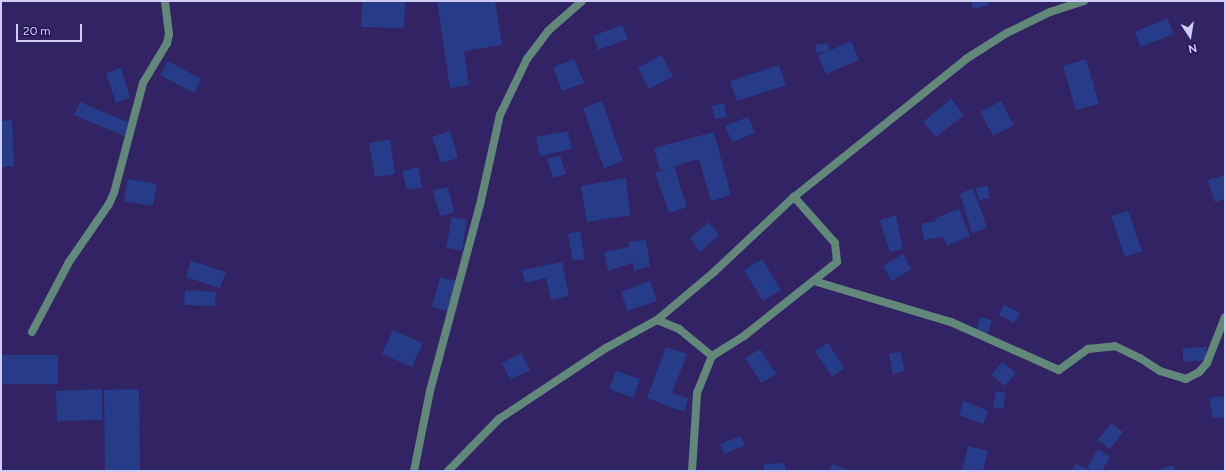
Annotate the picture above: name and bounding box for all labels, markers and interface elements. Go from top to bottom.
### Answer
scale bar [18,16,84,42]
north arrow [1170,16,1210,56]
text: 20 m [23,24,51,38]
text: N [1187,41,1198,55]

